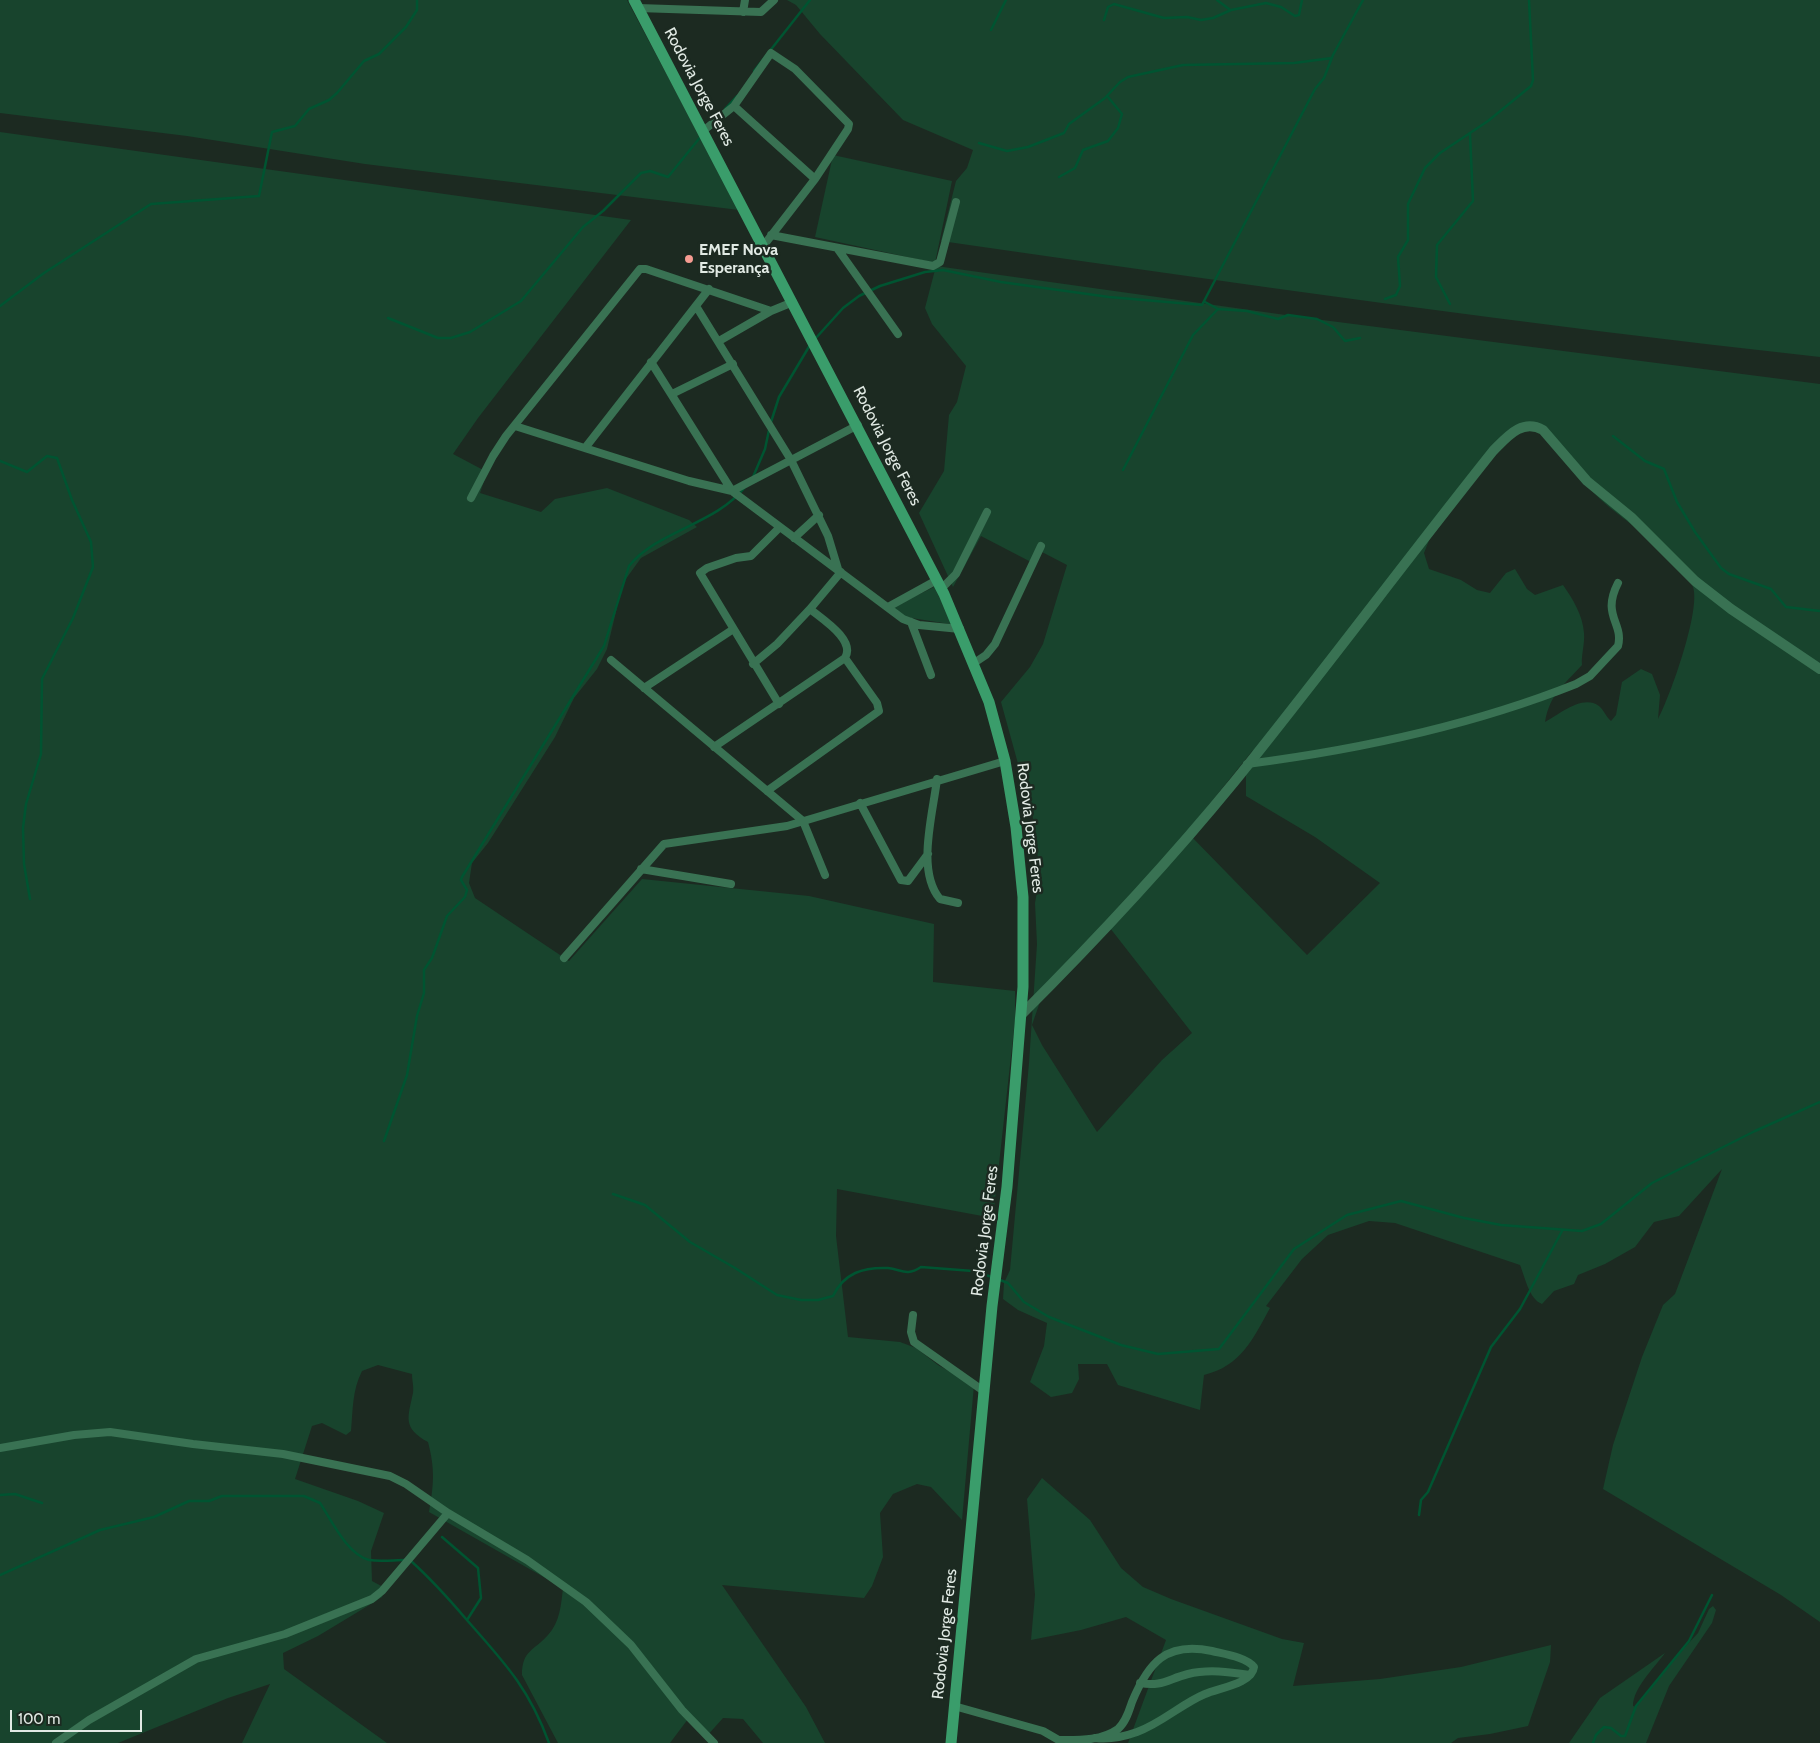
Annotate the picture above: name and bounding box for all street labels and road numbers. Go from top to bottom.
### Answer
street label: Rodovia Jorge Feres [660,25,738,149]
street label: Rodovia Jorge Feres [849,383,925,509]
street label: Rodovia Jorge Feres [1012,762,1048,894]
street label: Rodovia Jorge Feres [967,1165,1003,1297]
street label: Rodovia Jorge Feres [929,1568,961,1700]

